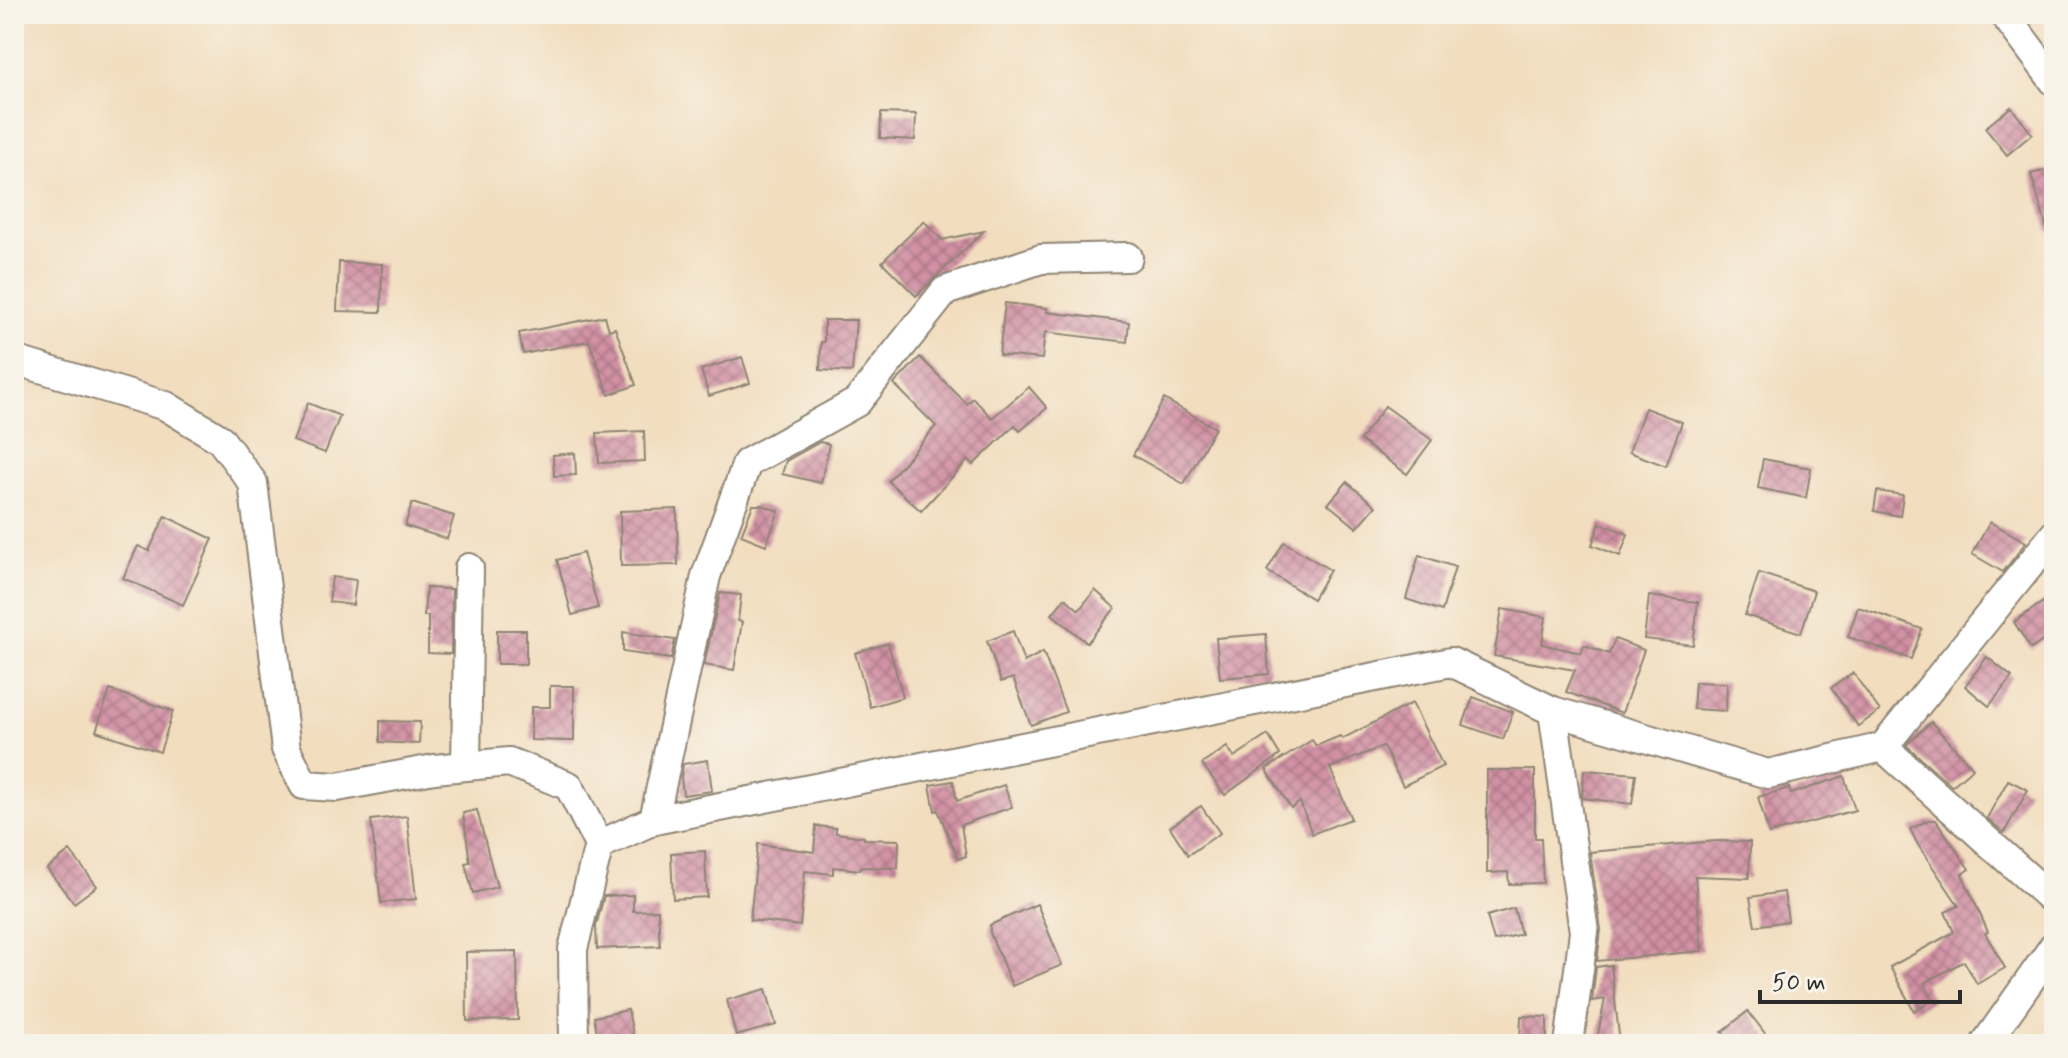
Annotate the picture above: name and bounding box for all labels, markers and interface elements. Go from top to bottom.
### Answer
scale bar [1760,954,1960,1004]
text: 50 m [1772,968,1826,999]

